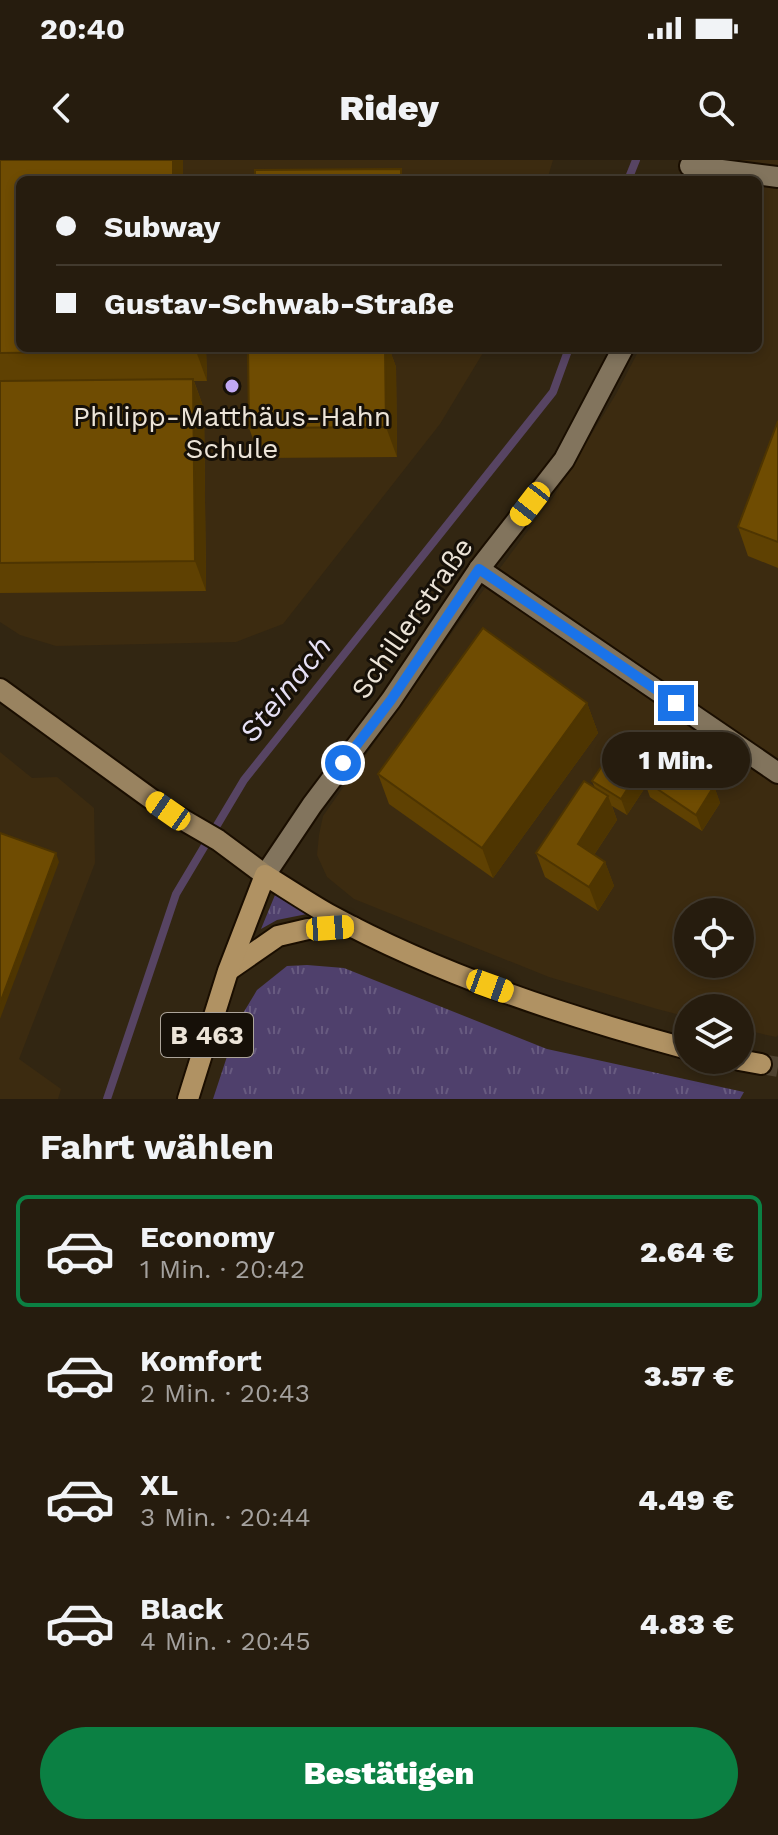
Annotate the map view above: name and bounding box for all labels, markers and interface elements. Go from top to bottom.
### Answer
text: 20:40 [40,11,125,46]
icon: back [40,86,84,130]
icon: search [694,86,738,130]
text: Ridey [339,87,439,129]
text: Subway [104,209,220,244]
text: Gustav-Schwab-Straße [104,286,454,321]
marker: Philipp-Matthäus-Hahn Schule [223,377,241,395]
place label: Philipp-Matthäus-Hahn Schule [73,400,391,465]
car [506,478,554,530]
street label: Schillerstraße [344,531,480,705]
water label: Steinach [232,629,338,749]
route end [658,685,694,721]
callout: 1 Min. [602,731,750,787]
route start [325,745,361,781]
text: 1 Min. [639,745,713,775]
car [141,787,195,835]
map controls [674,898,754,1074]
button: locate [674,898,754,978]
car [305,914,355,942]
car [463,967,517,1005]
button: layers [674,994,754,1074]
road number: B 463 [161,1013,253,1057]
text: Fahrt wählen [40,1126,274,1168]
icon: car [44,1215,116,1287]
text: Economy [140,1219,275,1254]
text: 2.64 € [640,1234,734,1269]
text: 1 Min. · 20:42 [140,1254,305,1284]
icon: car [44,1339,116,1411]
text: Komfort [140,1343,262,1378]
text: 3.57 € [644,1358,734,1393]
text: 2 Min. · 20:43 [140,1378,310,1408]
icon: car [44,1463,116,1535]
text: XL [140,1467,178,1502]
text: 4.49 € [638,1482,734,1517]
text: 3 Min. · 20:44 [140,1502,311,1532]
icon: car [44,1587,116,1659]
text: Black [140,1591,224,1626]
text: 4.83 € [640,1606,734,1641]
text: 4 Min. · 20:45 [140,1626,311,1656]
button: Bestätigen [40,1727,738,1819]

